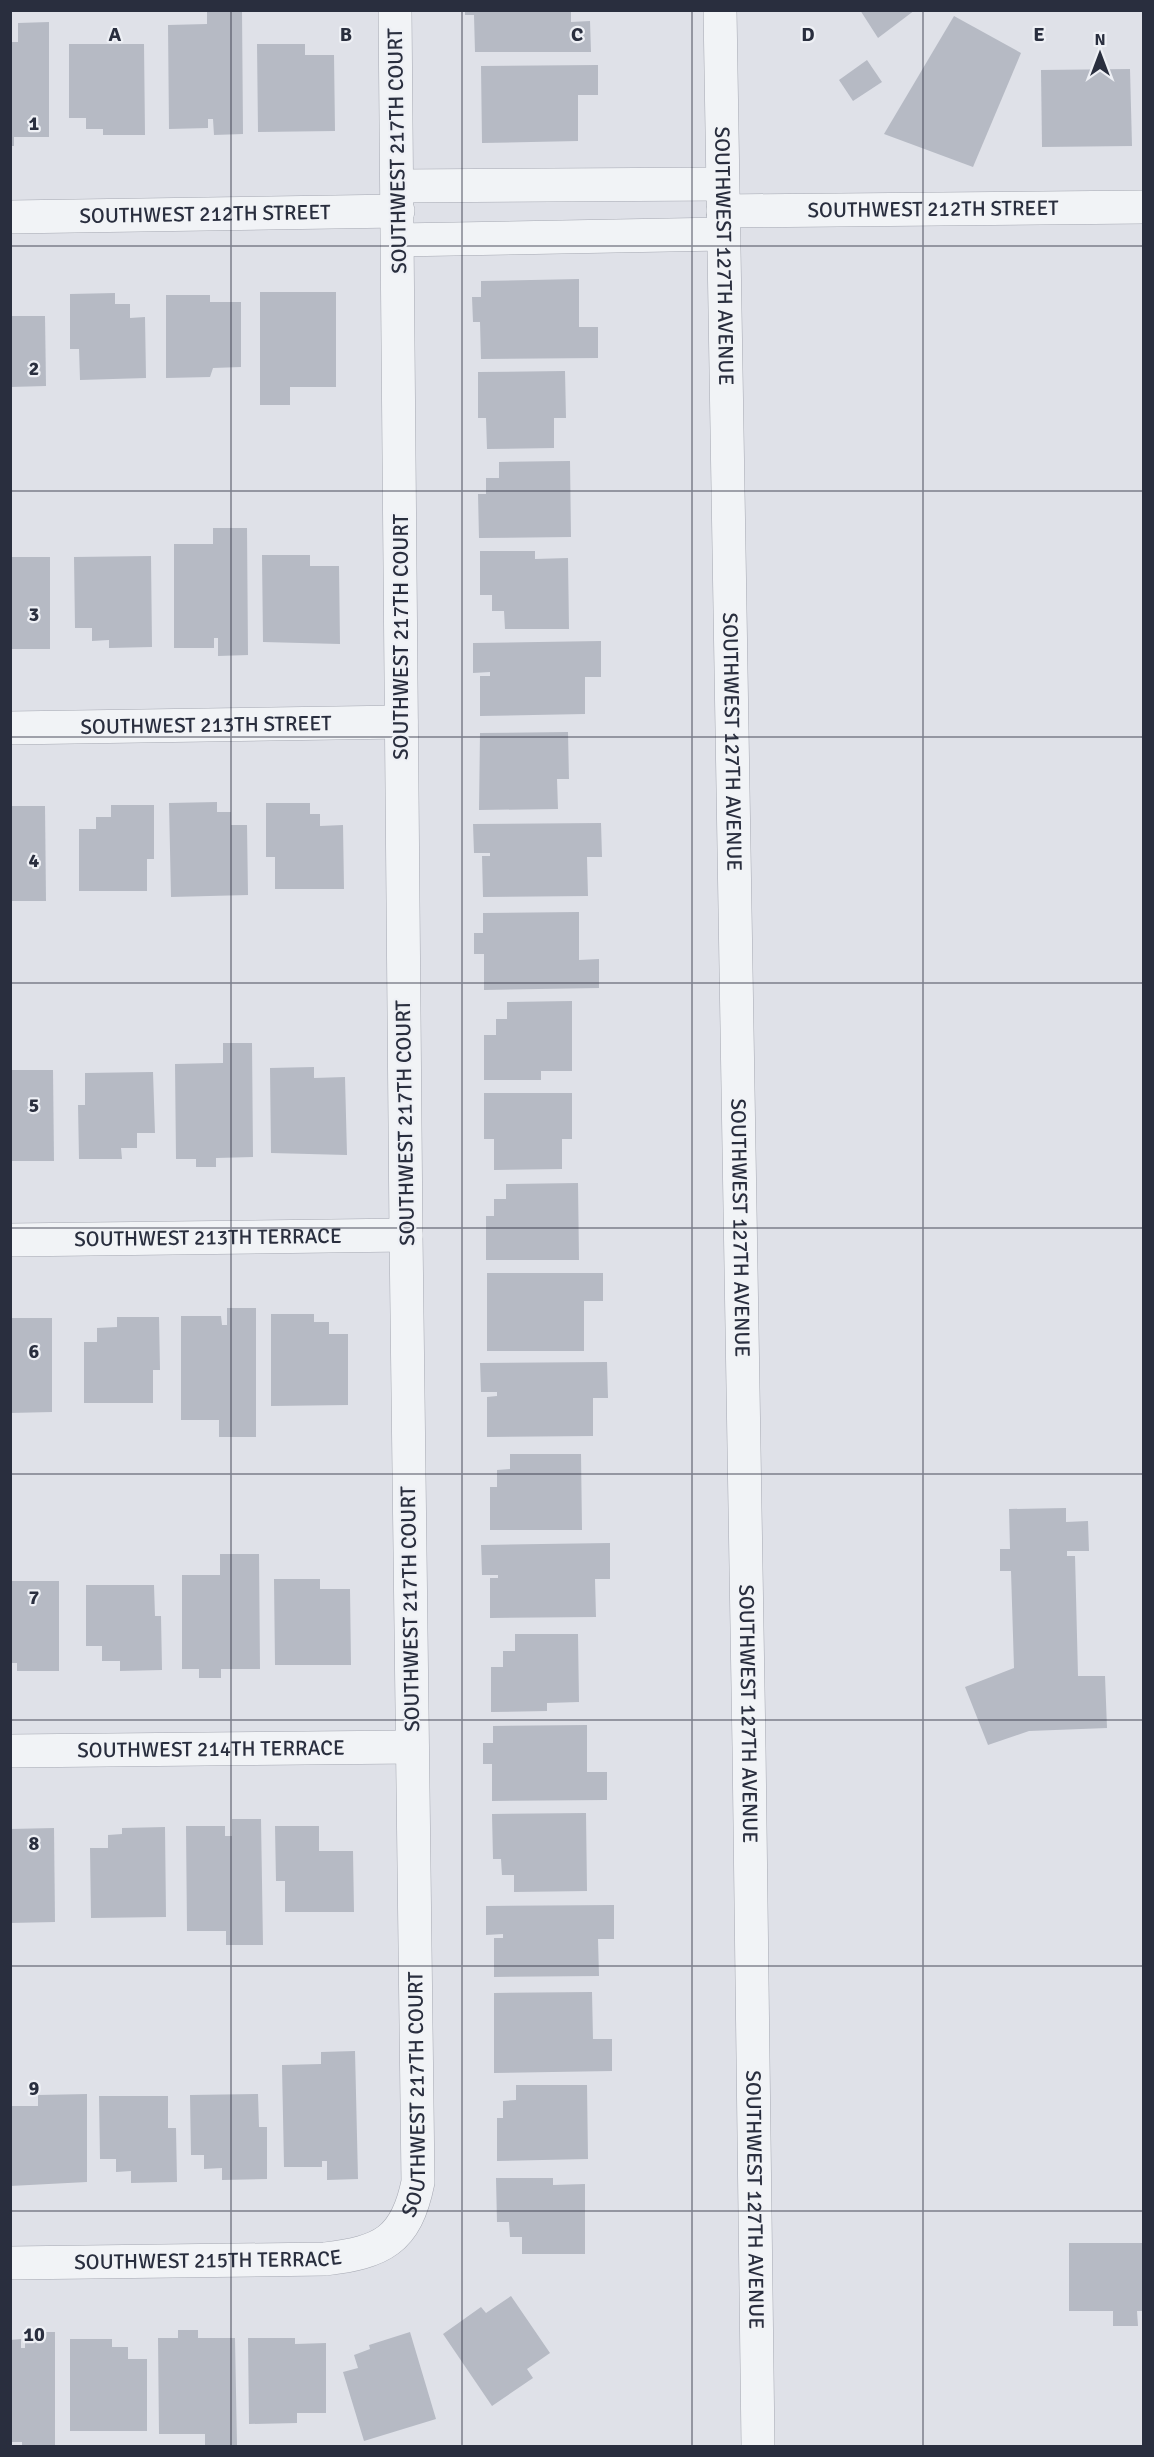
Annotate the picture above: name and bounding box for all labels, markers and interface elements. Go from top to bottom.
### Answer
text: A [109,22,122,47]
text: B [340,22,352,47]
text: C [571,22,583,47]
text: D [801,22,815,47]
text: E [1033,22,1045,47]
north arrow [1070,24,1130,84]
street label: SOUTHWEST 217TH COURT [382,27,412,274]
text: N [1094,30,1106,50]
text: 1 [29,111,40,136]
street label: SOUTHWEST 127TH AVENUE [709,126,739,386]
street label: SOUTHWEST 212TH STREET [807,195,1059,223]
street label: SOUTHWEST 212TH STREET [79,199,331,229]
text: 2 [29,356,39,381]
street label: SOUTHWEST 217TH COURT [388,513,414,760]
text: 3 [29,602,39,627]
street label: SOUTHWEST 127TH AVENUE [717,612,747,872]
street label: SOUTHWEST 213TH STREET [80,710,332,740]
text: 4 [29,848,40,873]
street label: SOUTHWEST 217TH COURT [390,999,420,1246]
text: 5 [29,1093,39,1118]
street label: SOUTHWEST 127TH AVENUE [725,1098,755,1358]
street label: SOUTHWEST 213TH TERRACE [74,1223,342,1252]
text: 6 [29,1339,40,1364]
street label: SOUTHWEST 217TH COURT [395,1485,425,1732]
street label: SOUTHWEST 127TH AVENUE [733,1584,763,1843]
text: 7 [29,1585,40,1610]
street label: SOUTHWEST 214TH TERRACE [77,1735,345,1763]
text: 8 [29,1831,40,1856]
street label: SOUTHWEST 217TH COURT [396,1971,432,2221]
street label: SOUTHWEST 127TH AVENUE [740,2070,769,2329]
text: 9 [29,2076,40,2101]
street label: SOUTHWEST 215TH TERRACE [74,2244,344,2275]
text: 10 [23,2322,45,2347]

